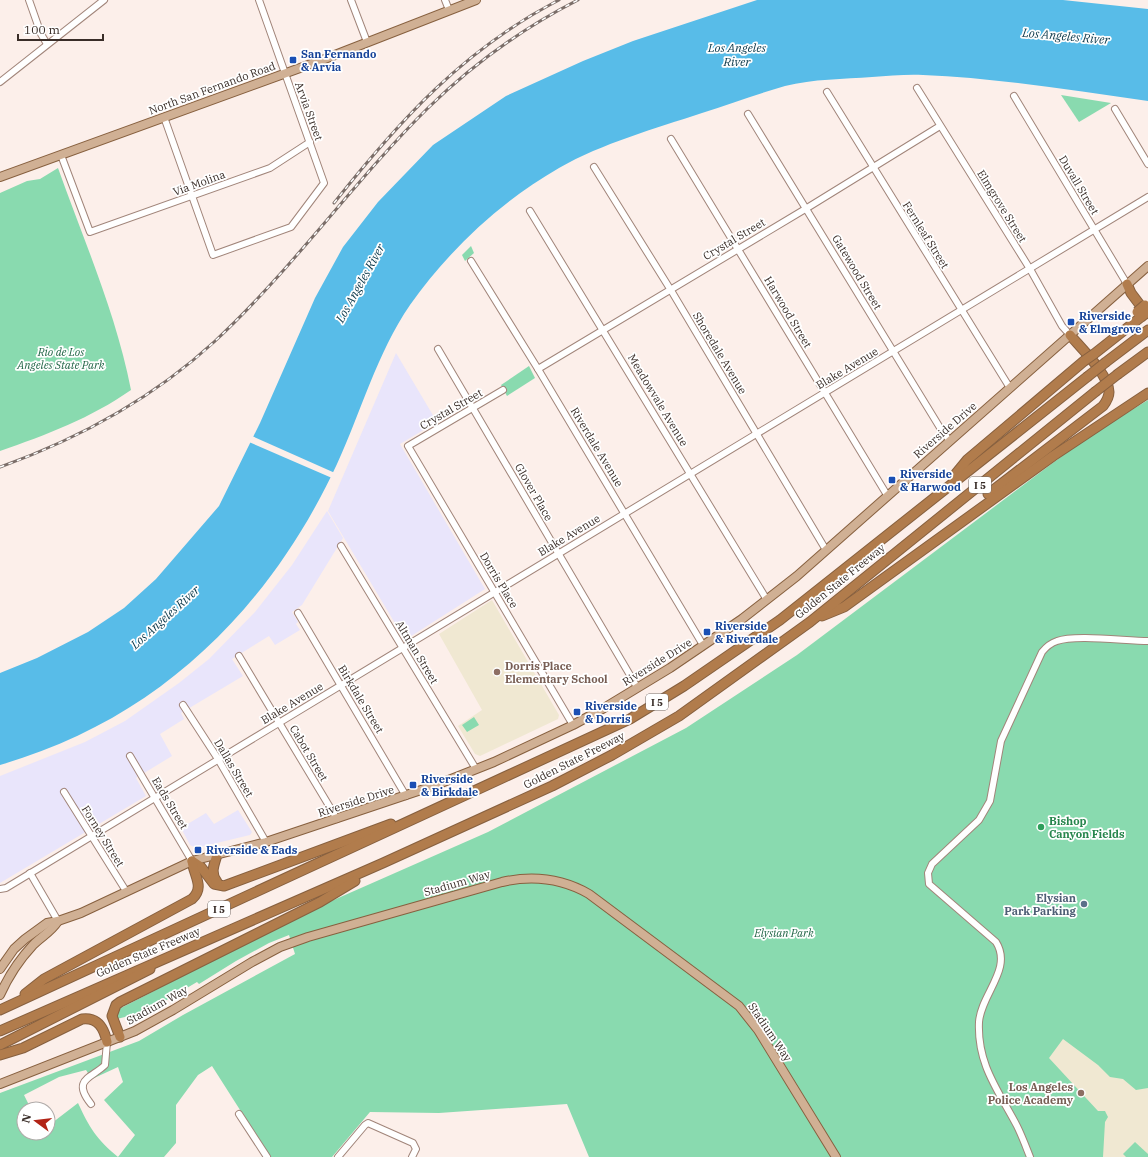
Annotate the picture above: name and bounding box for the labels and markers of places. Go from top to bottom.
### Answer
place label: San Fernando & Arvia [301,47,376,74]
marker: San Fernando & Arvia [288,55,298,65]
place label: Riverside & Elmgrove [1079,309,1142,336]
marker: Riverside & Elmgrove [1066,317,1076,327]
place label: Riverside & Harwood [900,467,961,494]
marker: Riverside & Harwood [887,475,897,485]
place label: Riverside & Riverdale [715,619,778,646]
marker: Riverside & Riverdale [702,627,712,637]
place label: Dorris Place Elementary School [505,659,608,686]
marker: Dorris Place Elementary School [492,667,502,677]
place label: Riverside & Dorris [585,699,637,726]
marker: Riverside & Dorris [572,707,582,717]
place label: Riverside & Birkdale [421,772,478,799]
marker: Riverside & Birkdale [408,780,418,790]
place label: Bishop Canyon Fields [1049,814,1125,841]
marker: Bishop Canyon Fields [1036,822,1046,832]
place label: Riverside & Eads [206,843,298,857]
marker: Riverside & Eads [193,845,203,855]
place label: Elysian Park Parking [1004,891,1077,918]
marker: Elysian Park Parking [1079,899,1089,909]
place label: Los Angeles Police Academy [988,1080,1074,1107]
marker: Los Angeles Police Academy [1076,1088,1086,1098]

